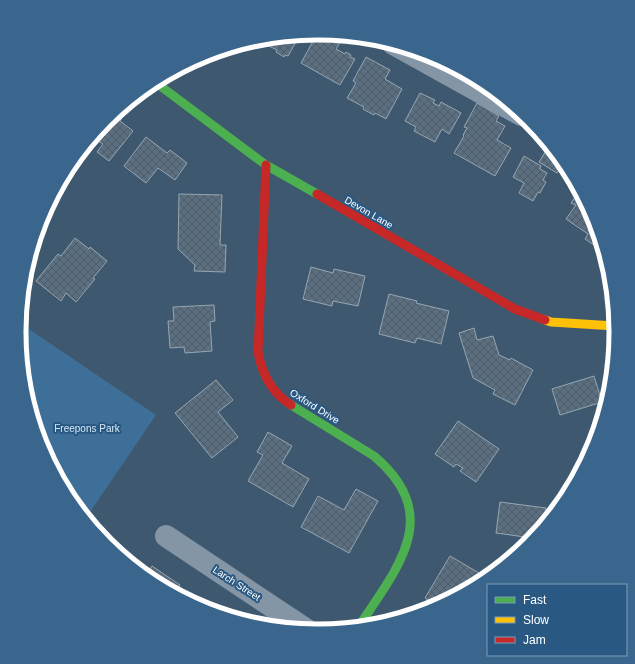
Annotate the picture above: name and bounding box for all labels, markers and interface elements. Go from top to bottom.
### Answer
street label: Devon Lane [343,194,395,231]
street label: Oxford Drive [288,387,342,426]
park label: Freepons Park [54,423,121,434]
street label: Larch Street [211,564,263,603]
legend [487,584,627,656]
text: Fast [523,593,547,607]
text: Slow [523,613,549,627]
text: Jam [523,633,546,647]

